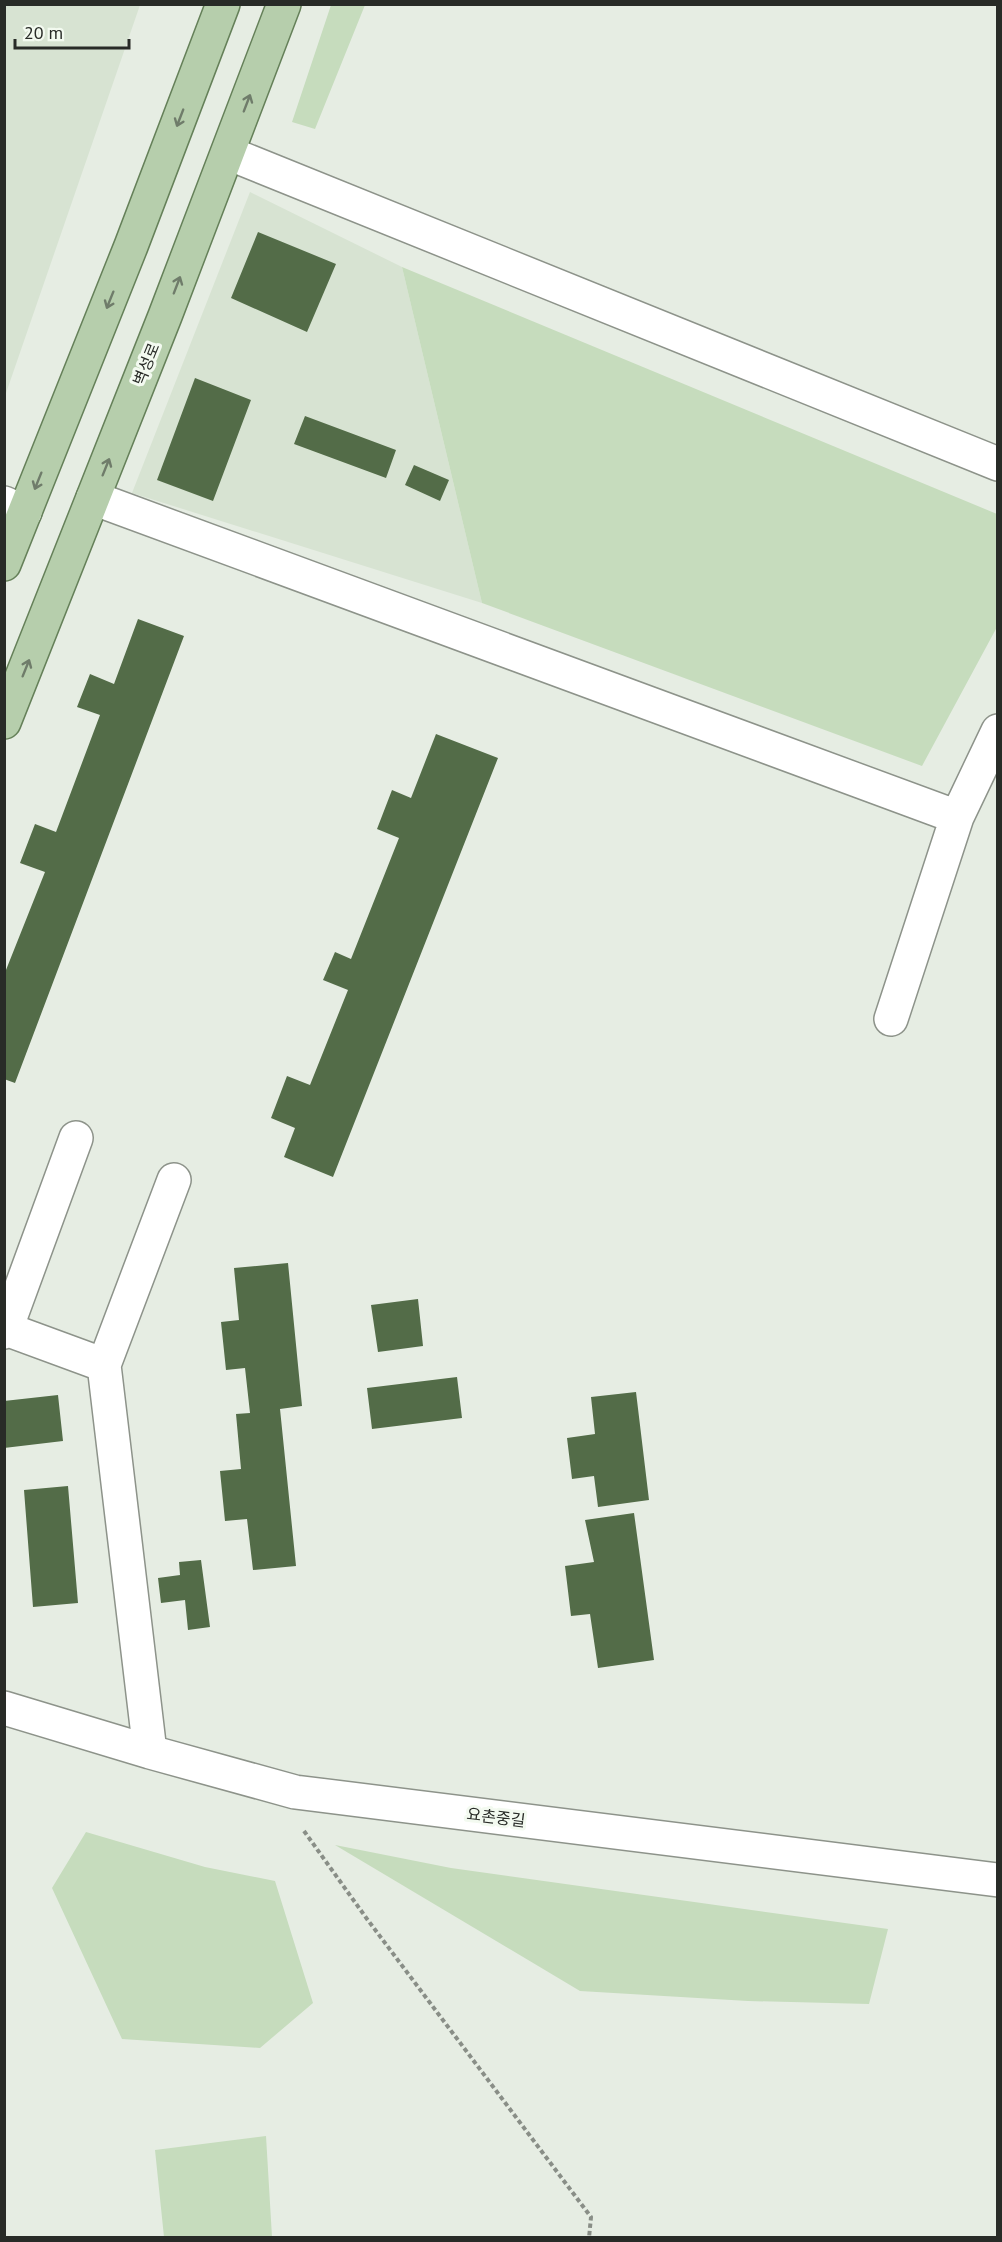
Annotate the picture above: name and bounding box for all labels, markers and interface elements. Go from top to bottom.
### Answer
scale bar [15,12,129,50]
text: 20 m [24,21,63,44]
one-way arrow [242,94,253,113]
one-way arrow [173,108,184,127]
one-way arrow [172,277,183,295]
one-way arrow [104,290,115,309]
street label: 벽성로 [128,340,164,388]
one-way arrow [101,458,112,477]
one-way arrow [31,471,42,490]
one-way arrow [21,659,32,677]
street label: 요촌중길 [466,1803,526,1831]

